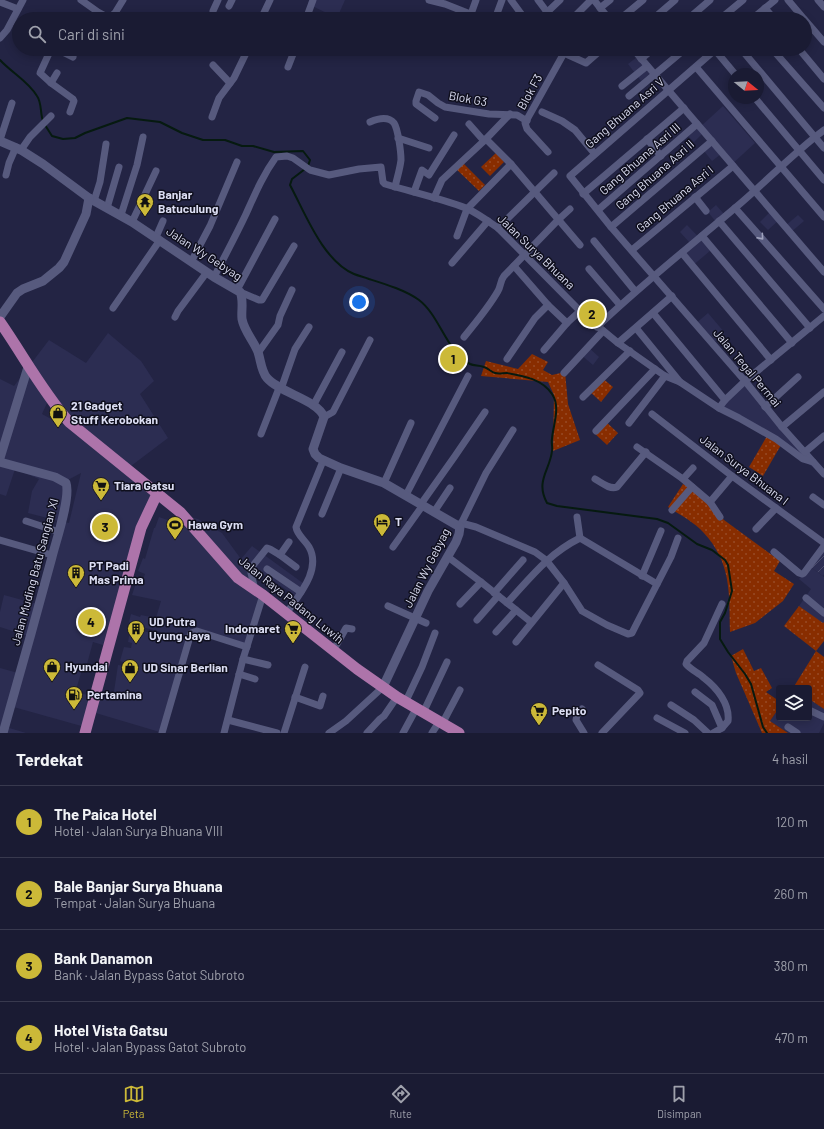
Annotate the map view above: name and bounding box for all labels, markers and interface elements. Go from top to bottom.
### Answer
search box [12,12,812,56]
icon: search [26,23,48,45]
text: Cari di sini [58,25,125,43]
north arrow [728,68,764,104]
street label: Blok F3 [514,71,545,112]
street label: Gang Bhuana Asri V [582,74,667,150]
street label: Blok G3 [448,88,488,108]
street label: Gang Bhuana Asri III [597,120,683,198]
street label: Gang Bhuana Asri II [613,137,697,213]
street label: Gang Bhuana Asri I [634,163,716,235]
place label: Banjar Batuculung [158,187,219,215]
temple icon: Banjar Batuculung [135,192,155,217]
street label: Jalan Surya Bhuana [495,211,578,292]
street label: Jalan Wy Gebyag [164,224,245,283]
one-way arrow [757,232,764,240]
your location [349,292,369,312]
pin: 2 [579,299,605,329]
street label: Jalan Tegal Permai [711,325,785,409]
pin: 1 [440,344,466,374]
place label: 21 Gadget Stuff Kerobokan [71,398,158,426]
shop icon: 21 Gadget Stuff Kerobokan [48,403,68,428]
street label: Jalan Surya Bhuana I [697,431,792,507]
supermarket icon: Tiara Gatsu [91,476,111,501]
place label: Tiara Gatsu [114,478,174,492]
street label: Jalan Muding Batu Sangian XI [8,497,60,647]
pin: 3 [92,512,118,542]
hotel icon: T [372,512,392,537]
place label: T [395,514,402,528]
sports icon: Hawa Gym [165,515,185,540]
place label: Hawa Gym [188,517,243,531]
street label: Jalan Wy Gebyag [400,525,452,610]
street label: Jalan Raya Padang Luwih [236,553,347,646]
place label: PT Padi Mas Prima [89,558,144,586]
building icon: PT Padi Mas Prima [66,563,86,588]
pin: 4 [78,607,104,637]
place label: UD Putra Uyung Jaya [149,614,210,642]
building icon: UD Putra Uyung Jaya [126,619,146,644]
supermarket icon: Indomaret [283,619,303,644]
place label: Indomaret [225,621,280,635]
shop icon: Hyundai [42,657,62,682]
shop icon: UD Sinar Berlian [120,658,140,683]
place label: Hyundai [65,659,108,673]
place label: UD Sinar Berlian [143,660,228,674]
fuel station icon: Pertamina [64,685,84,710]
map controls [776,685,812,721]
button: layers [776,685,812,721]
place label: Pertamina [87,687,142,701]
supermarket icon: Pepito [529,701,549,726]
place label: Pepito [552,703,587,717]
text: Terdekat [16,749,83,769]
text: 4 hasil [772,751,808,767]
text: The Paica Hotel [54,805,157,823]
text: 1 [27,814,31,830]
text: 120 m [776,814,808,830]
text: Hotel · Jalan Surya Bhuana VIII [54,823,223,839]
text: Bale Banjar Surya Bhuana [54,877,223,895]
text: 2 [25,886,33,902]
text: 260 m [774,886,808,902]
text: Tempat · Jalan Surya Bhuana [54,895,215,911]
text: Bank Danamon [54,949,153,967]
text: 3 [25,958,33,974]
text: 380 m [774,958,808,974]
text: Bank · Jalan Bypass Gatot Subroto [54,967,245,983]
text: Hotel Vista Gatsu [54,1021,168,1039]
text: 4 [25,1030,33,1046]
text: 470 m [774,1030,808,1046]
text: Hotel · Jalan Bypass Gatot Subroto [54,1039,246,1055]
tab: Peta [123,1083,145,1120]
tab: Rute [390,1083,412,1120]
tab: Disimpan [657,1083,701,1120]

